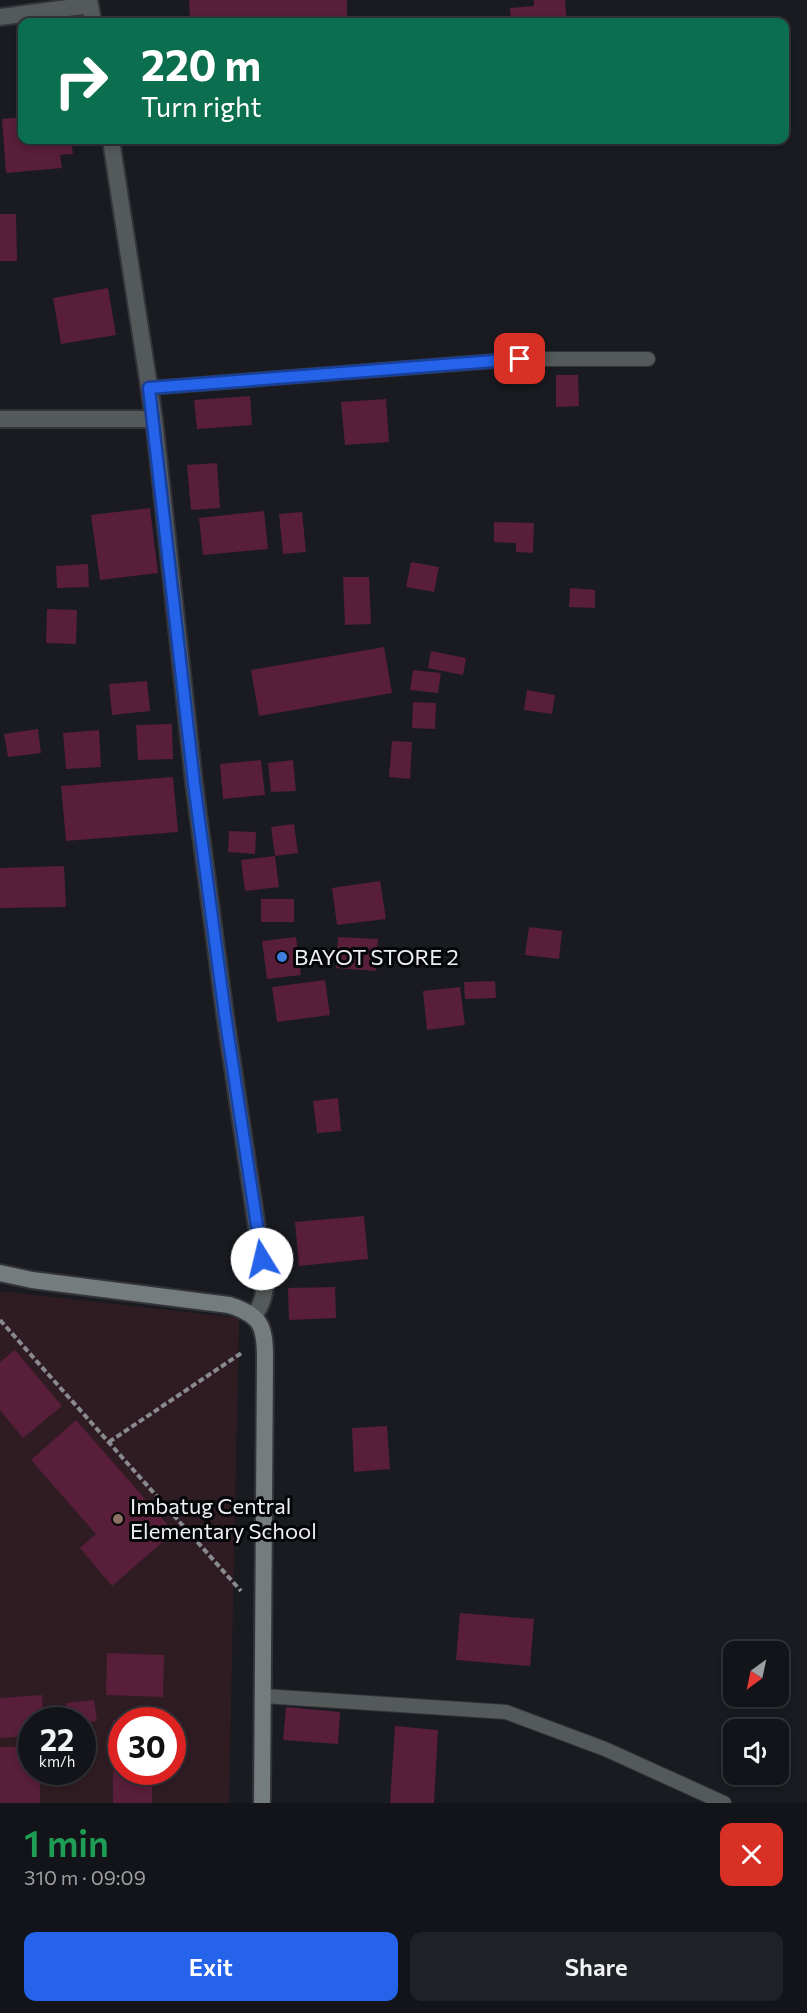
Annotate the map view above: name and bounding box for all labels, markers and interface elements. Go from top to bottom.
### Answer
text: 220 m [141,38,261,90]
icon: right [42,42,120,120]
text: Turn right [141,90,261,123]
pin [494,333,545,384]
icon: arrive [503,342,536,375]
place label: BAYOT STORE 2 [294,943,459,970]
marker: BAYOT STORE 2 [275,950,289,964]
position arrow [230,1227,294,1291]
place label: Imbatug Central Elementary School [130,1492,317,1544]
marker: Imbatug Central Elementary School [111,1512,125,1526]
north arrow [723,1641,789,1707]
map controls [723,1641,789,1785]
speed limit sign: 30 [108,1707,186,1785]
button: sound [723,1719,789,1785]
text: 22 [40,1720,74,1757]
text: km/h [39,1752,75,1770]
text: 1 min [24,1820,109,1864]
button: close [720,1823,783,1886]
text: 310 m · 09:09 [24,1865,146,1889]
button: Exit [24,1932,398,2001]
button: Share [410,1932,783,2001]

